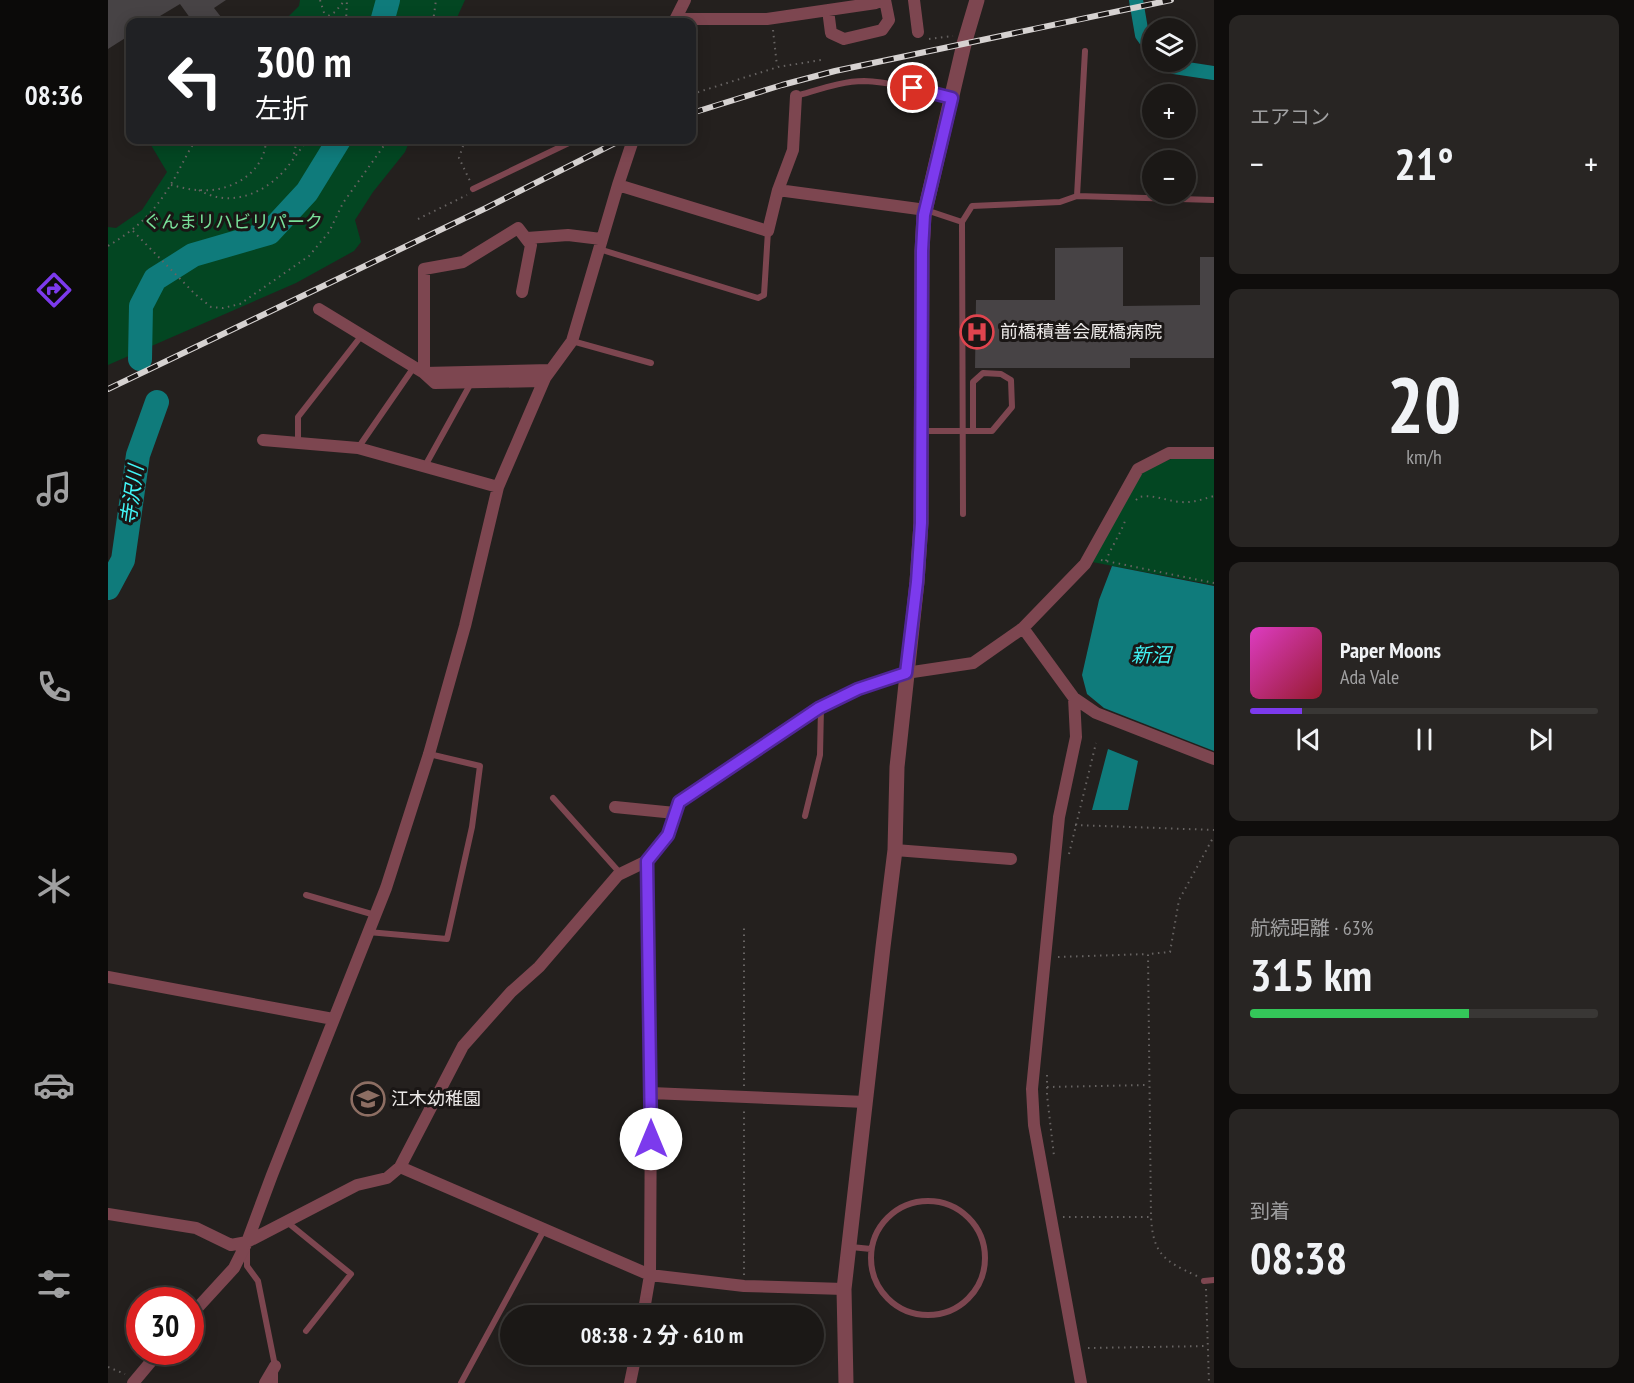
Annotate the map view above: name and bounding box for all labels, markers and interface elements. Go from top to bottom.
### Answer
map controls [1142,18,1196,204]
button: layers [1142,18,1196,72]
text: 300 m [255,34,352,89]
icon: left [156,42,234,120]
pin [887,62,938,113]
icon: arrive [896,71,929,104]
text: 08:36 [25,78,83,112]
button: + [1142,84,1196,138]
text: 左折 [255,91,309,125]
text: エアコン [1250,104,1330,130]
text: 21° [1394,134,1454,192]
text: − [1250,142,1264,185]
text: + [1584,142,1598,185]
button: − [1142,150,1196,204]
park label: ぐんまリハビリパーク [143,210,323,233]
icon: directions [33,269,75,311]
hospital icon: 前橋積善会厩橋病院 [959,314,995,350]
place label: 前橋積善会厩橋病院 [1000,320,1162,343]
text: 20 [1387,354,1461,455]
text: km/h [1406,444,1442,470]
water label: 寺沢川 [115,462,149,527]
icon: music [33,468,75,510]
text: Paper Moons [1340,636,1441,664]
water label: 新沼 [1131,642,1174,668]
text: Ada Vale [1340,664,1399,690]
icon: phone [33,666,75,708]
icon: previous [1292,723,1325,756]
icon: pause [1408,723,1441,756]
icon: next [1524,723,1557,756]
icon: climate [33,865,75,907]
text: 航続距離 · 63% [1250,915,1373,941]
text: 315 km [1250,945,1372,1003]
icon: car [33,1064,75,1106]
school or university icon: 江木幼稚園 [350,1081,386,1117]
place label: 江木幼稚園 [391,1087,481,1110]
position arrow [619,1107,683,1171]
text: 到着 [1250,1198,1290,1224]
text: 08:38 [1250,1228,1347,1286]
icon: filters [33,1263,75,1305]
speed limit sign: 30 [126,1287,204,1365]
text: 08:38 · 2 分 · 610 m [581,1321,743,1349]

